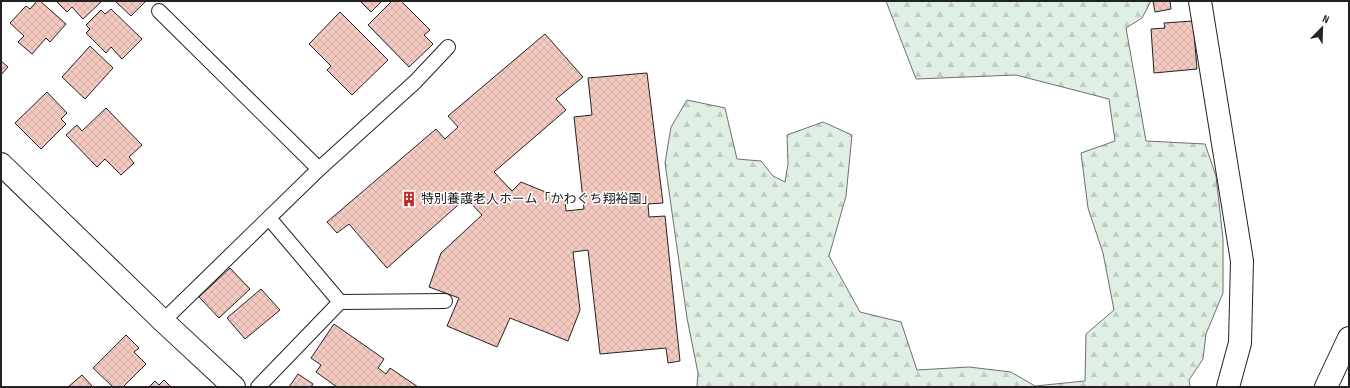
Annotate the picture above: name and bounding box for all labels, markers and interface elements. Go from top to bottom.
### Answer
north arrow [1302,8,1342,48]
text: N [1320,12,1331,26]
building icon: 特別養護老人ホーム「かわぐち翔裕園」 [400,190,418,208]
place label: 特別養護老人ホーム「かわぐち翔裕園」 [421,191,655,207]

